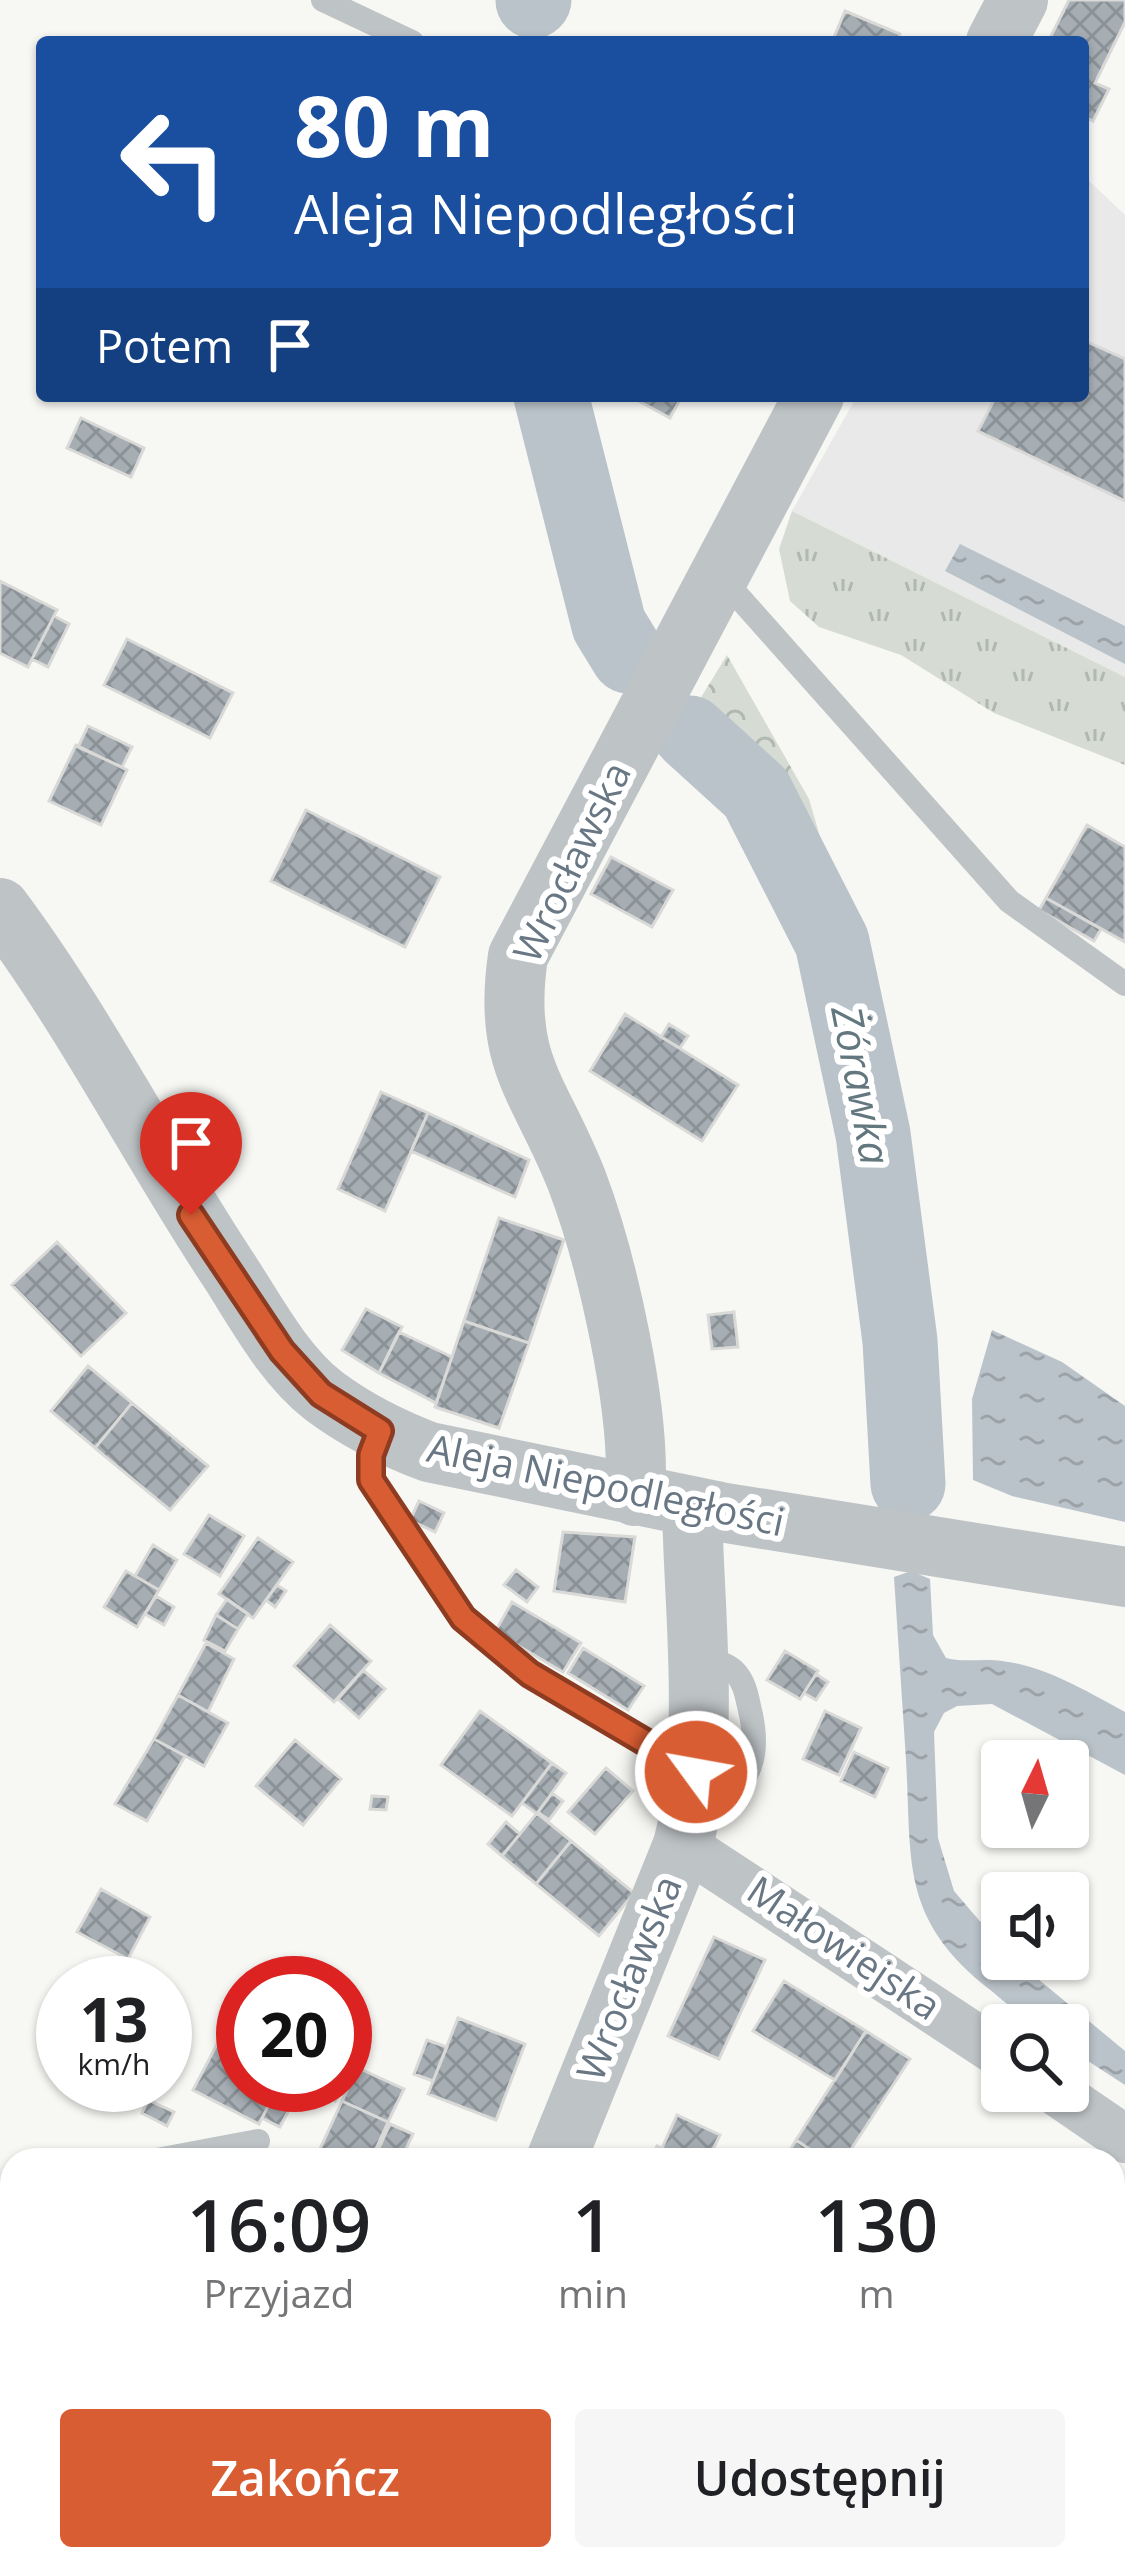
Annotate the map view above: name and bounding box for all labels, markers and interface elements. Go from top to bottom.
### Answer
text: 80 m [294,67,494,182]
icon: left [96,84,252,240]
text: Aleja Niepodległości [294,176,798,250]
icon: arrive [257,312,323,378]
text: Potem [96,315,233,376]
street label: Wrocławska [499,752,642,970]
water label: Żórawka [819,999,906,1169]
pin [140,1092,242,1215]
icon: arrive [158,1110,224,1176]
street label: Aleja Niepodległości [423,1420,790,1547]
position arrow [633,1709,759,1835]
north arrow [981,1740,1089,1848]
map controls [981,1740,1089,2112]
street label: Małowiejska [738,1863,952,2031]
street label: Wrocławska [562,1867,693,2088]
button: sound [981,1872,1089,1980]
speed limit sign: 20 [216,1956,372,2112]
text: 13 [80,1978,148,2060]
button: search [981,2004,1089,2112]
text: km/h [78,2043,150,2084]
text: 16:09 [187,2175,371,2273]
text: 1 [572,2175,614,2273]
text: 130 [815,2175,938,2273]
text: Przyjazd [204,2266,354,2319]
text: min [558,2266,628,2319]
text: m [858,2266,894,2319]
button: Zakończ [60,2409,551,2547]
button: Udostępnij [575,2409,1065,2547]

